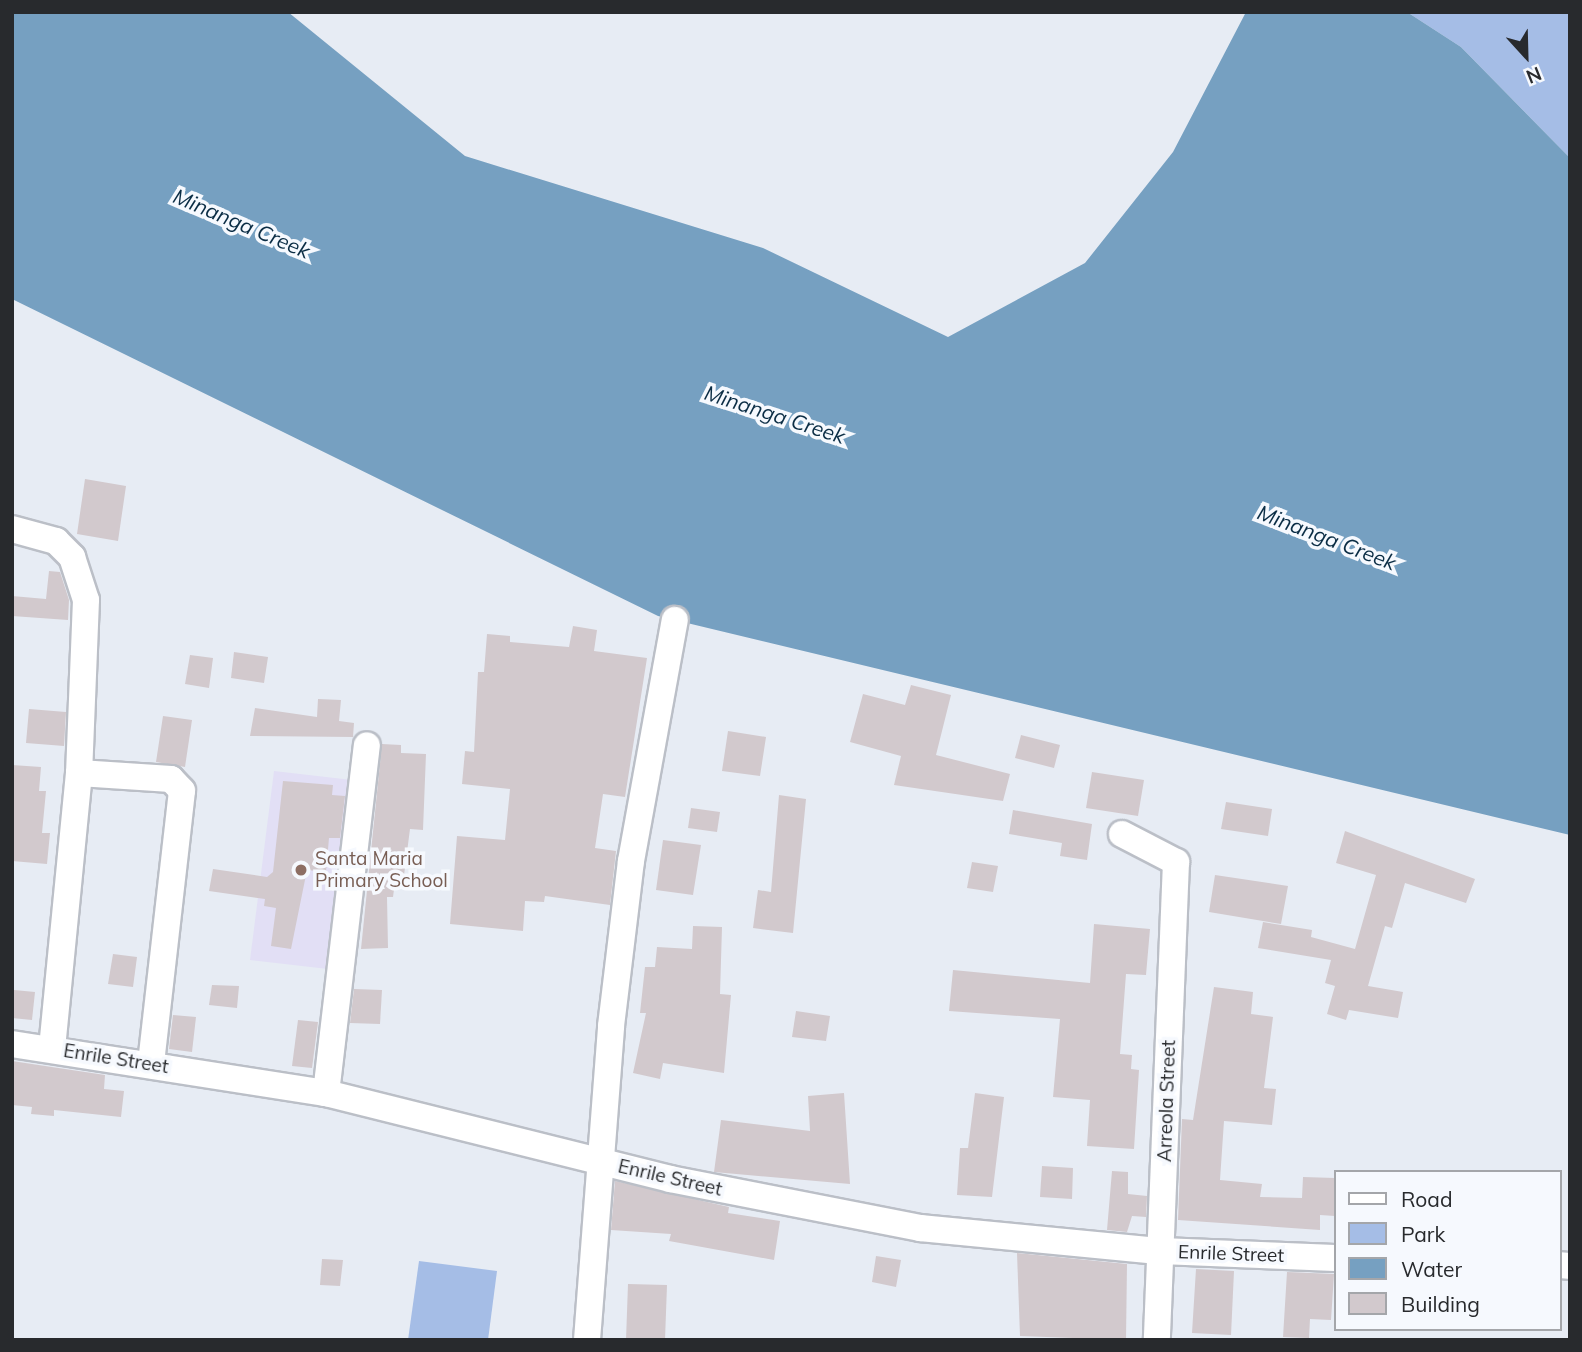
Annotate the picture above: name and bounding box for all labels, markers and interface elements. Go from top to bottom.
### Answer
north arrow [1491,21,1561,91]
text: N [1523,62,1545,89]
water label: Minanga Creek [170,183,314,263]
water label: Minanga Creek [701,379,849,449]
water label: Minanga Creek [1254,499,1400,575]
place label: Santa Maria Primary School [315,848,448,892]
marker: Santa Maria Primary School [293,862,309,878]
street label: Enrile Street [62,1039,170,1079]
street label: Arreola Street [1153,1040,1181,1162]
street label: Enrile Street [616,1155,724,1201]
legend [1334,1170,1561,1331]
text: Road [1401,1186,1452,1212]
text: Park [1401,1221,1445,1247]
street label: Enrile Street [1178,1241,1284,1267]
text: Water [1401,1256,1462,1282]
text: Building [1401,1291,1480,1317]

